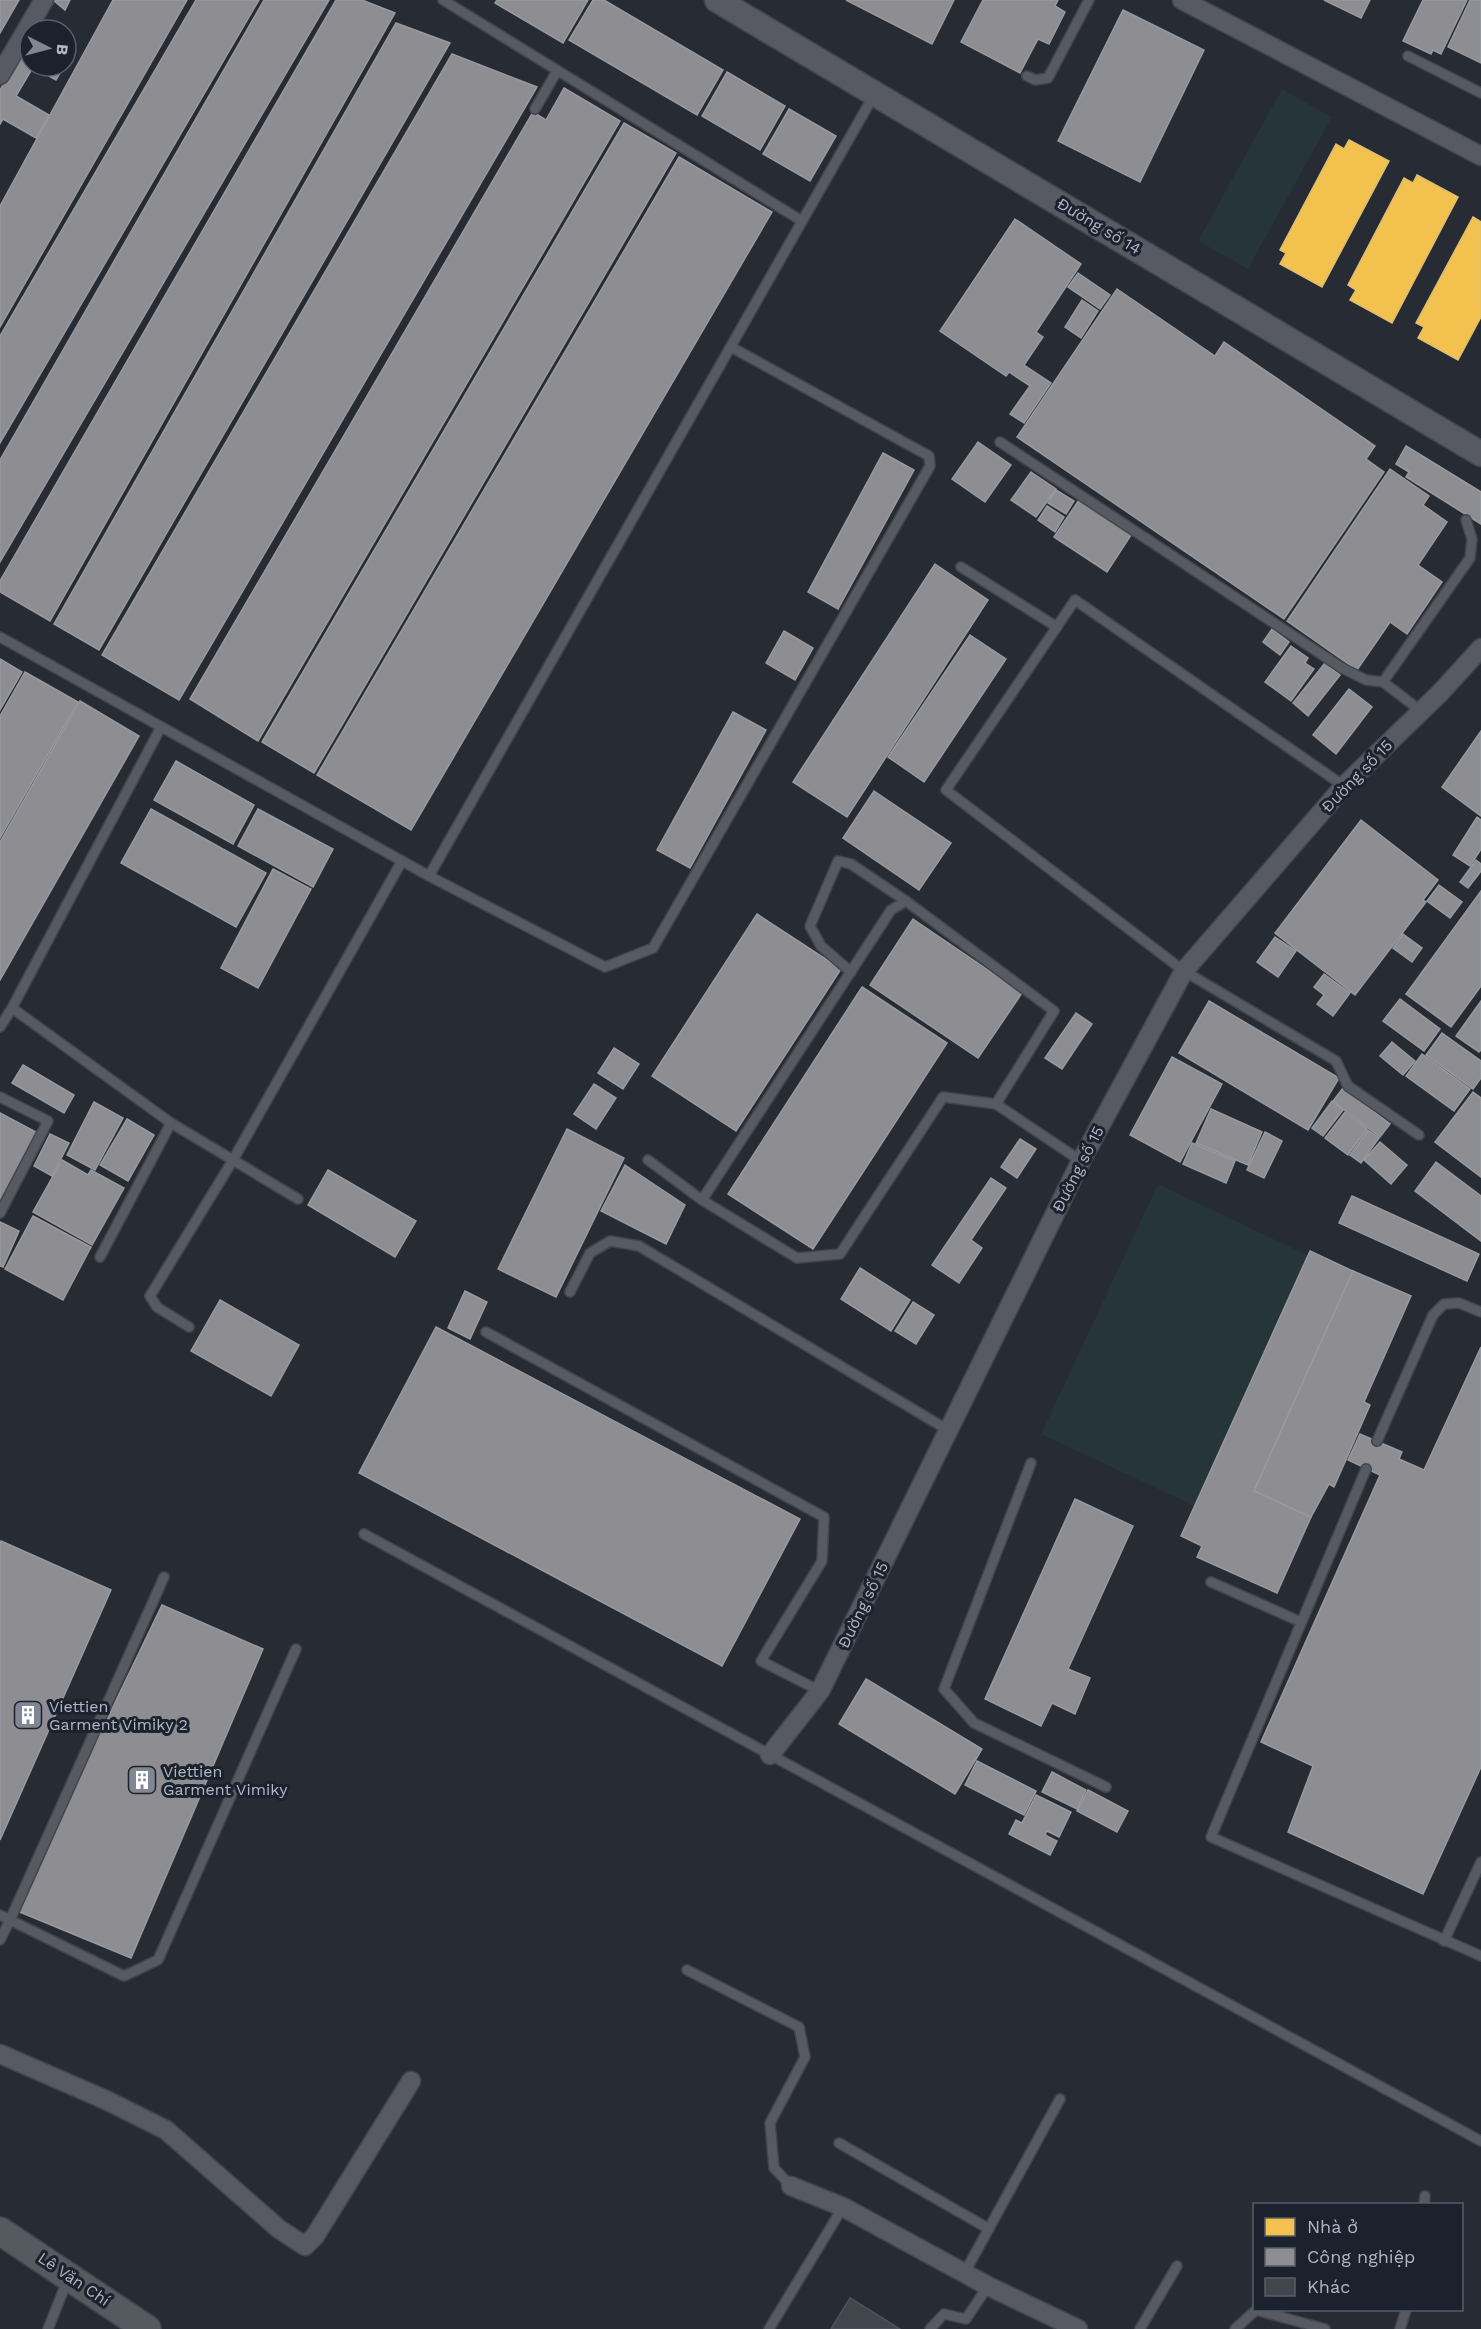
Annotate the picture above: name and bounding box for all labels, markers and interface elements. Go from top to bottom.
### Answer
north arrow [18,18,78,78]
text: B [52,43,72,56]
street label: Đường số 14 [1054,194,1145,259]
street label: Đường số 15 [1318,736,1396,816]
street label: Đường số 15 [1048,1123,1108,1215]
street label: Đường số 15 [834,1559,892,1651]
place label: Viettien Garment Vimiky 2 [49,1697,188,1734]
building icon: Viettien Garment Vimiky 2 [12,1699,44,1731]
place label: Viettien Garment Vimiky [163,1762,288,1799]
building icon: Viettien Garment Vimiky [126,1764,158,1796]
legend [1253,2203,1463,2311]
text: Nhà ở [1307,2216,1358,2237]
text: Công nghiệp [1307,2246,1415,2267]
street label: Lê Văn Chí [35,2248,113,2310]
text: Khác [1307,2276,1350,2297]

